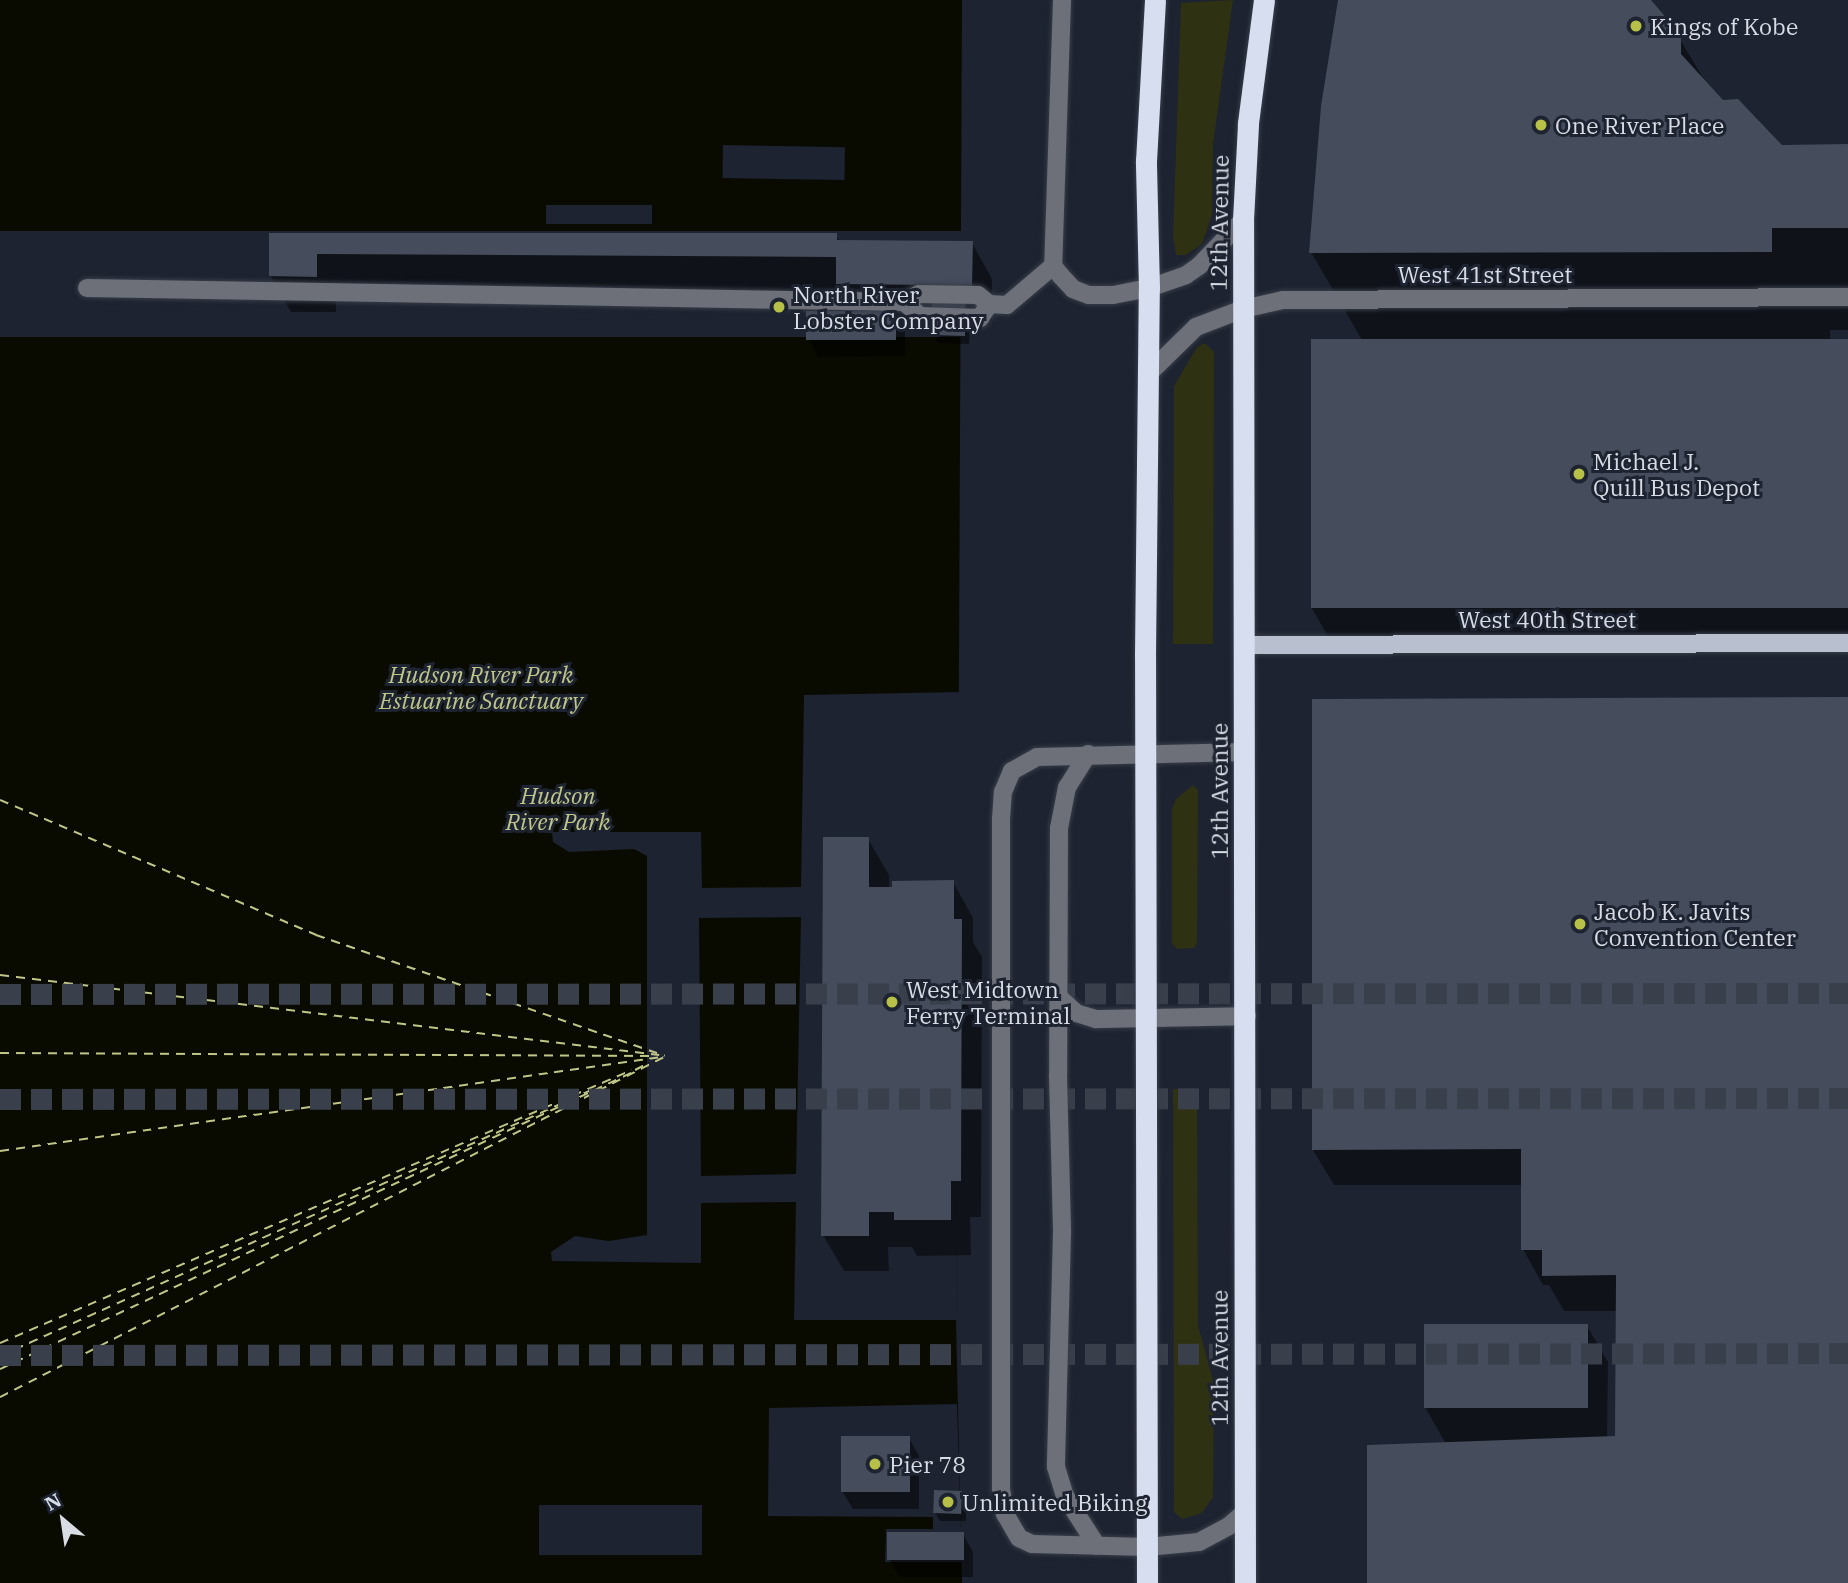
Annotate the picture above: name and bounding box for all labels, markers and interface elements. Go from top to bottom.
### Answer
place label: Kings of Kobe [1650,12,1798,40]
marker: Kings of Kobe [1628,18,1644,34]
place label: One River Place [1555,111,1724,139]
marker: One River Place [1533,117,1549,133]
street label: 12th Avenue [1204,155,1234,291]
street label: West 41st Street [1398,260,1572,288]
place label: North River Lobster Company [793,280,984,334]
marker: North River Lobster Company [771,299,787,315]
place label: Michael J. Quill Bus Depot [1593,447,1760,501]
marker: Michael J. Quill Bus Depot [1571,466,1587,482]
street label: West 40th Street [1458,605,1636,633]
park label: Hudson River Park Estuarine Sanctuary [379,660,583,714]
street label: 12th Avenue [1205,723,1233,859]
park label: Hudson River Park [506,781,610,835]
place label: Jacob K. Javits Convention Center [1594,897,1796,951]
marker: Jacob K. Javits Convention Center [1572,916,1588,932]
place label: West Midtown Ferry Terminal [906,975,1070,1029]
marker: West Midtown Ferry Terminal [884,994,900,1010]
street label: 12th Avenue [1205,1290,1233,1426]
place label: Pier 78 [889,1450,966,1478]
marker: Pier 78 [867,1456,883,1472]
north arrow [28,1485,98,1555]
text: N [40,1487,65,1516]
place label: Unlimited Biking [962,1488,1147,1516]
marker: Unlimited Biking [940,1494,956,1510]

